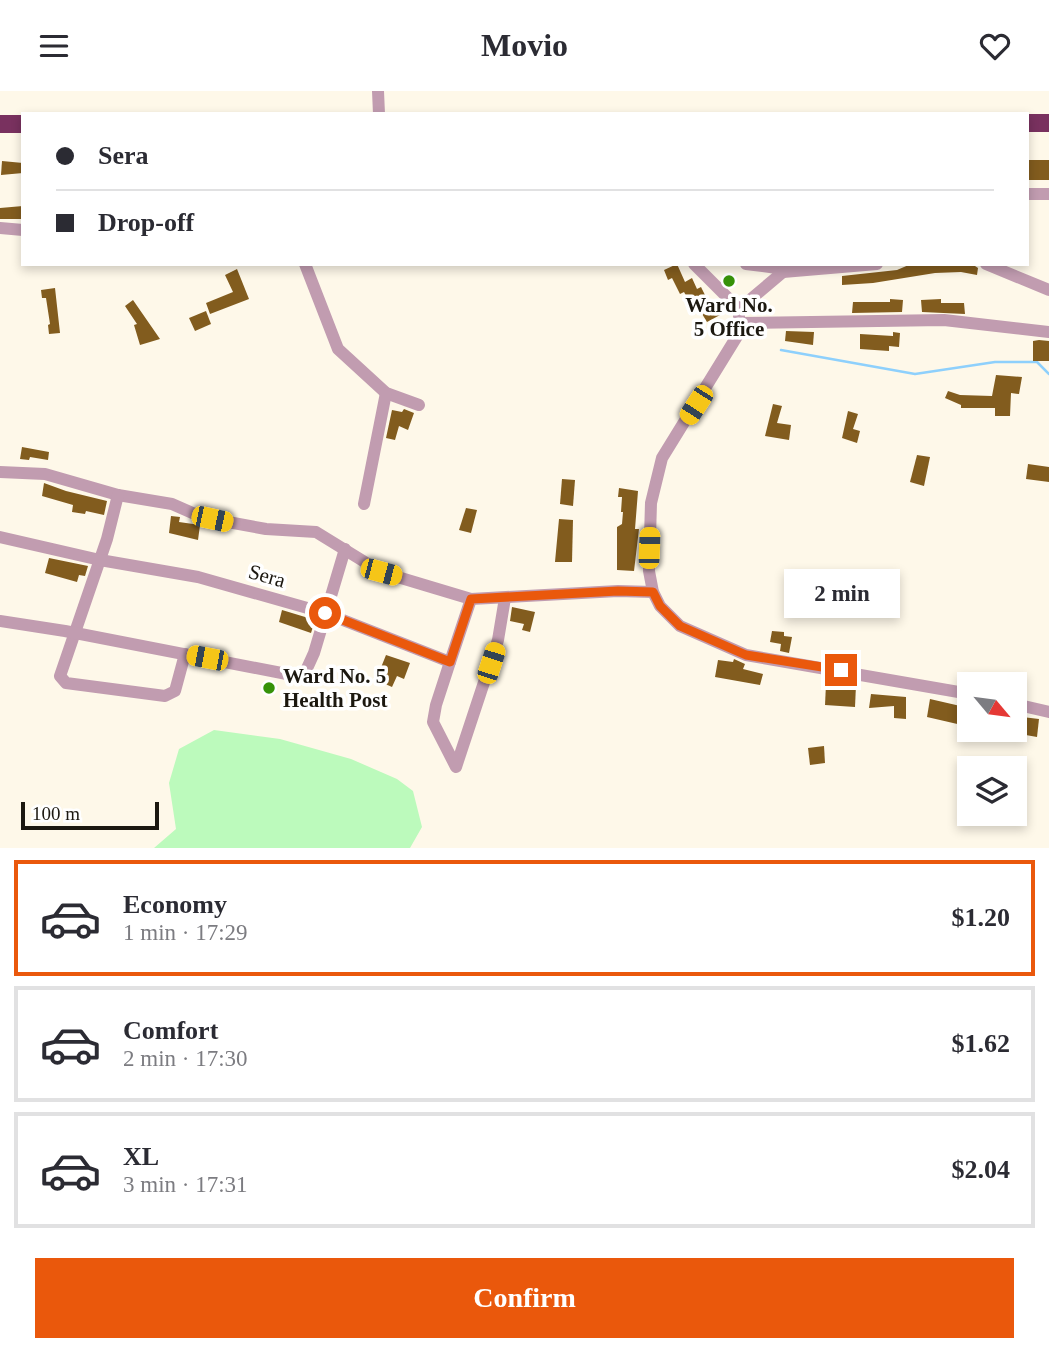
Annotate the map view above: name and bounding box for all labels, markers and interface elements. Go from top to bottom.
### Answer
icon: menu [35,27,73,65]
text: Movio [481,27,568,63]
icon: heart [976,27,1014,65]
text: Sera [98,141,149,170]
text: Drop-off [98,208,194,237]
marker: Ward No. 5 Office [721,273,737,289]
place label: Ward No. 5 Office [685,293,773,341]
car [676,382,717,428]
car [190,504,235,534]
car [638,527,661,569]
car [358,556,405,588]
street label: Sera [246,559,289,593]
callout: 2 min [783,568,899,617]
text: 2 min [814,581,870,606]
route start [309,597,341,629]
car [475,640,508,686]
car [185,644,230,672]
route end [825,654,857,686]
place label: Ward No. 5 Health Post [283,664,387,712]
north arrow [957,672,1027,742]
map controls [957,672,1027,826]
marker: Ward No. 5 Health Post [261,680,277,696]
button: layers [957,756,1027,826]
scale bar [21,799,159,831]
text: 100 m [32,803,80,824]
icon: car [39,887,102,950]
text: Economy [123,890,227,919]
text: $1.20 [952,903,1010,932]
text: 1 min · 17:29 [123,920,248,945]
icon: car [39,1013,102,1076]
text: Comfort [123,1016,218,1045]
text: $1.62 [952,1029,1010,1058]
text: 2 min · 17:30 [123,1046,248,1071]
icon: car [39,1139,102,1202]
text: XL [123,1142,159,1171]
text: $2.04 [952,1155,1010,1184]
text: 3 min · 17:31 [123,1172,248,1197]
button: Confirm [35,1258,1014,1338]

